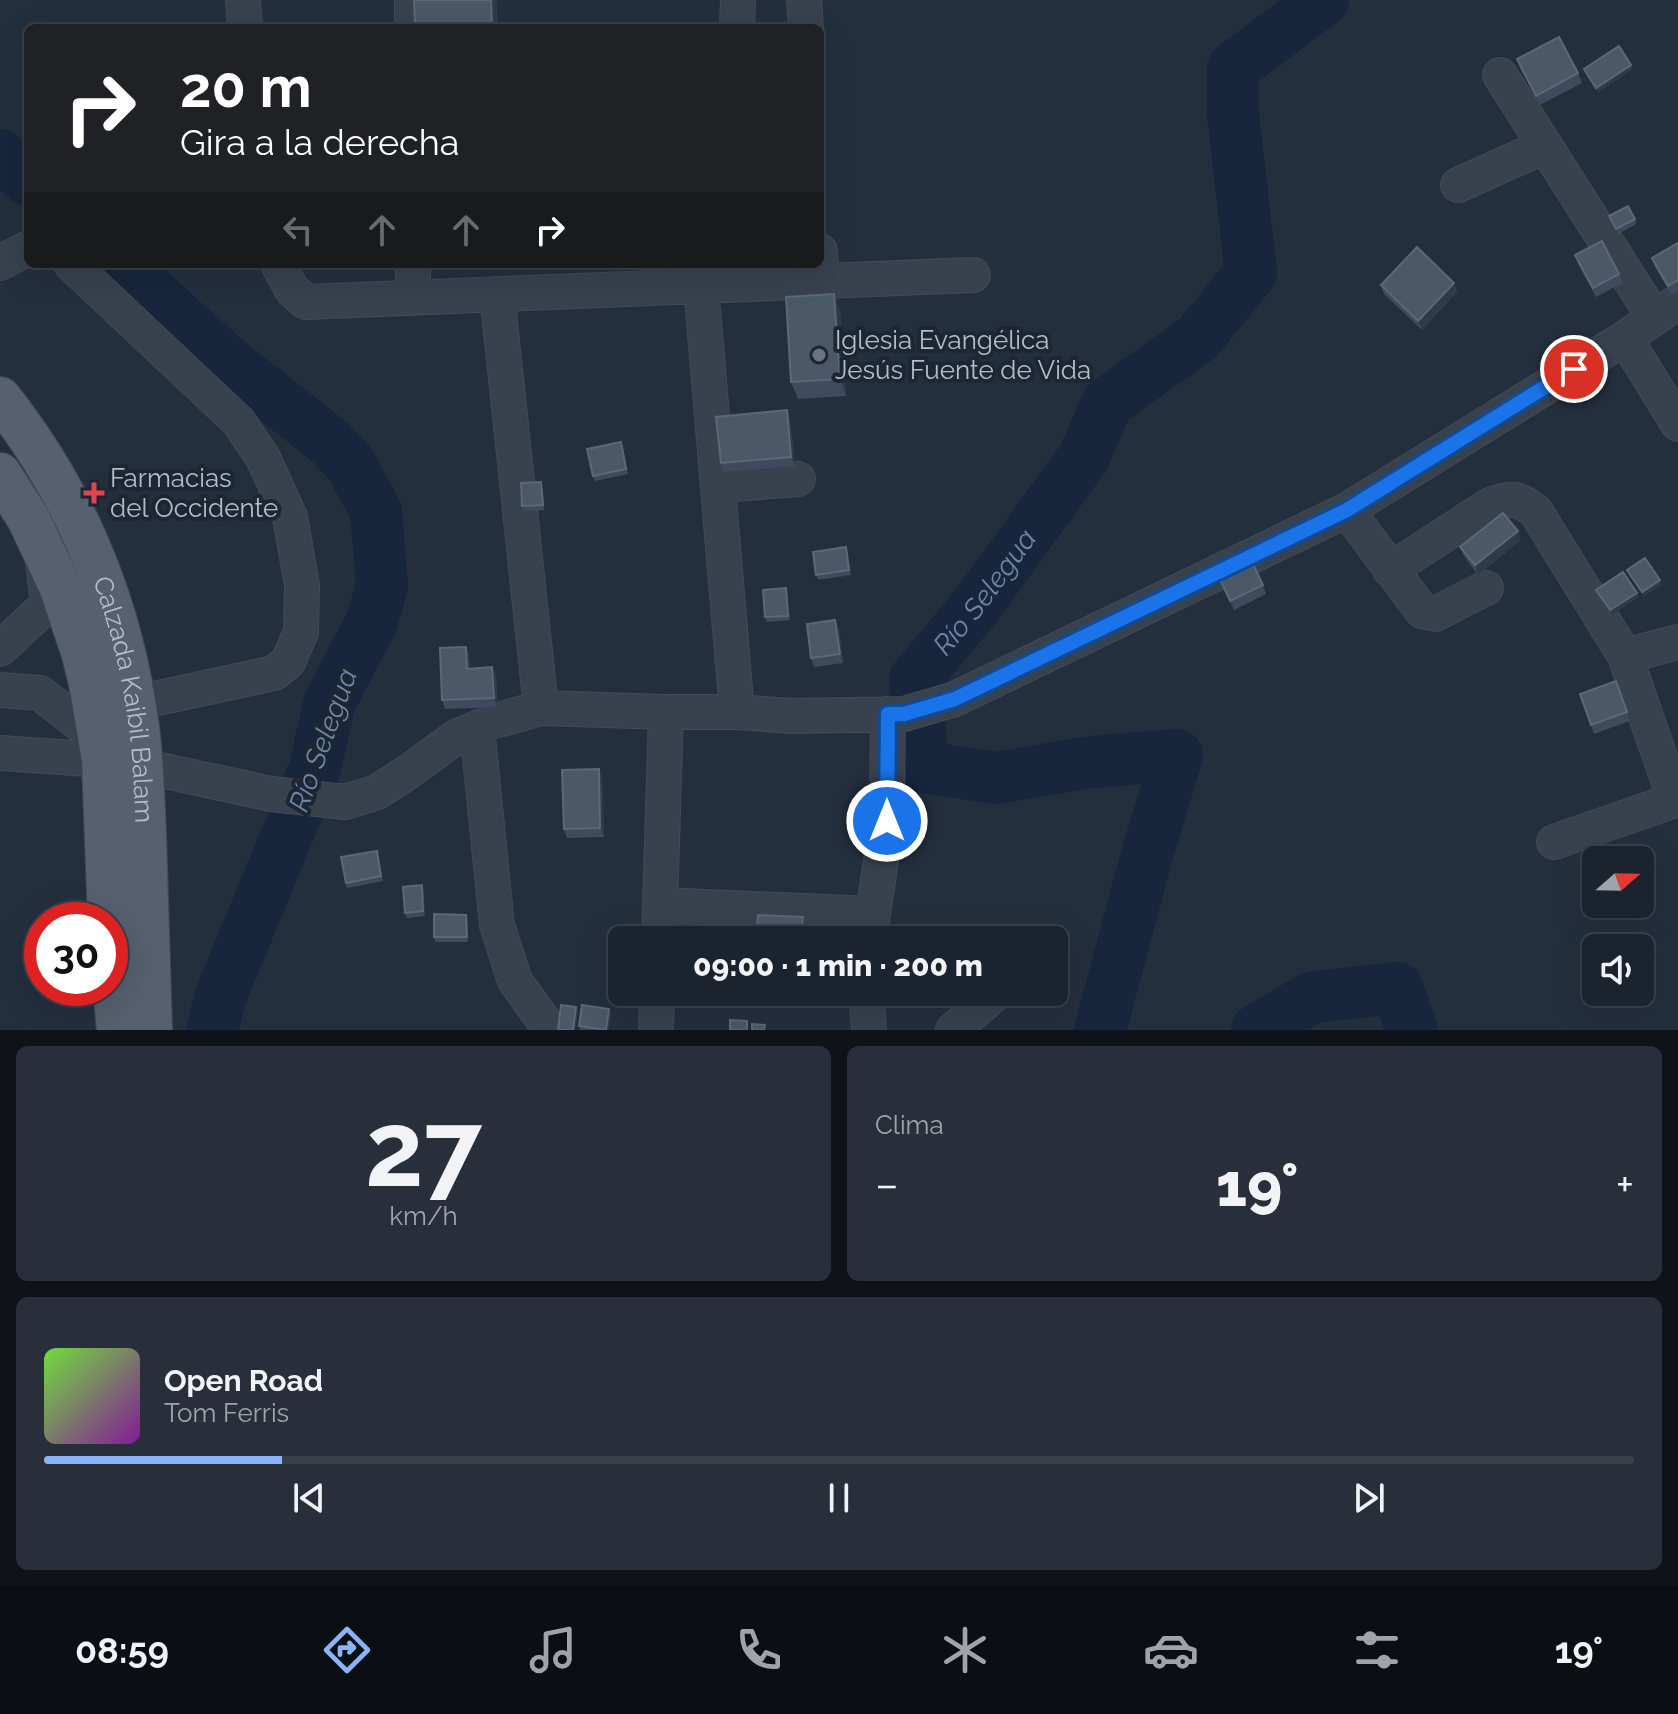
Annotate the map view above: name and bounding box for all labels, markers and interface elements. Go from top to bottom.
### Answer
text: 20 m [180,54,312,120]
icon: right [48,56,152,160]
text: Gira a la derecha [180,121,459,163]
icon: left [276,208,320,252]
icon: ahead [360,208,404,252]
icon: ahead [444,208,488,252]
icon: right [528,208,572,252]
place label: Iglesia Evangélica Jesús Fuente de Vida [835,325,1091,385]
pin [1540,335,1608,403]
marker: Iglesia Evangélica Jesús Fuente de Vida [810,346,828,364]
icon: arrive [1552,347,1596,391]
place label: Farmacias del Occidente [110,463,278,523]
marker: Farmacias del Occidente [85,484,103,502]
water label: Río Selegua [926,523,1043,661]
street label: Calzada Kaibil Balam [87,572,159,824]
water label: Río Selegua [282,664,364,816]
position arrow [845,779,929,863]
north arrow [1582,846,1654,918]
map controls [1582,846,1654,1006]
speed limit sign: 30 [24,902,128,1006]
button: sound [1582,934,1654,1006]
text: 09:00 · 1 min · 200 m [693,948,983,983]
text: 27 [365,1088,482,1210]
text: Clima [875,1110,944,1140]
text: 19° [1216,1150,1298,1220]
text: − [875,1159,899,1210]
text: + [1616,1159,1634,1210]
text: km/h [389,1201,458,1231]
text: Open Road [164,1363,323,1398]
text: Tom Ferris [164,1398,289,1428]
icon: previous [287,1476,331,1520]
icon: pause [817,1476,861,1520]
icon: next [1347,1476,1391,1520]
icon: directions [319,1622,375,1678]
icon: music [525,1622,581,1678]
icon: phone [731,1622,787,1678]
icon: climate [937,1622,993,1678]
icon: car [1143,1622,1199,1678]
icon: filters [1349,1622,1405,1678]
text: 08:59 [75,1629,169,1671]
text: 19° [1555,1629,1603,1671]

